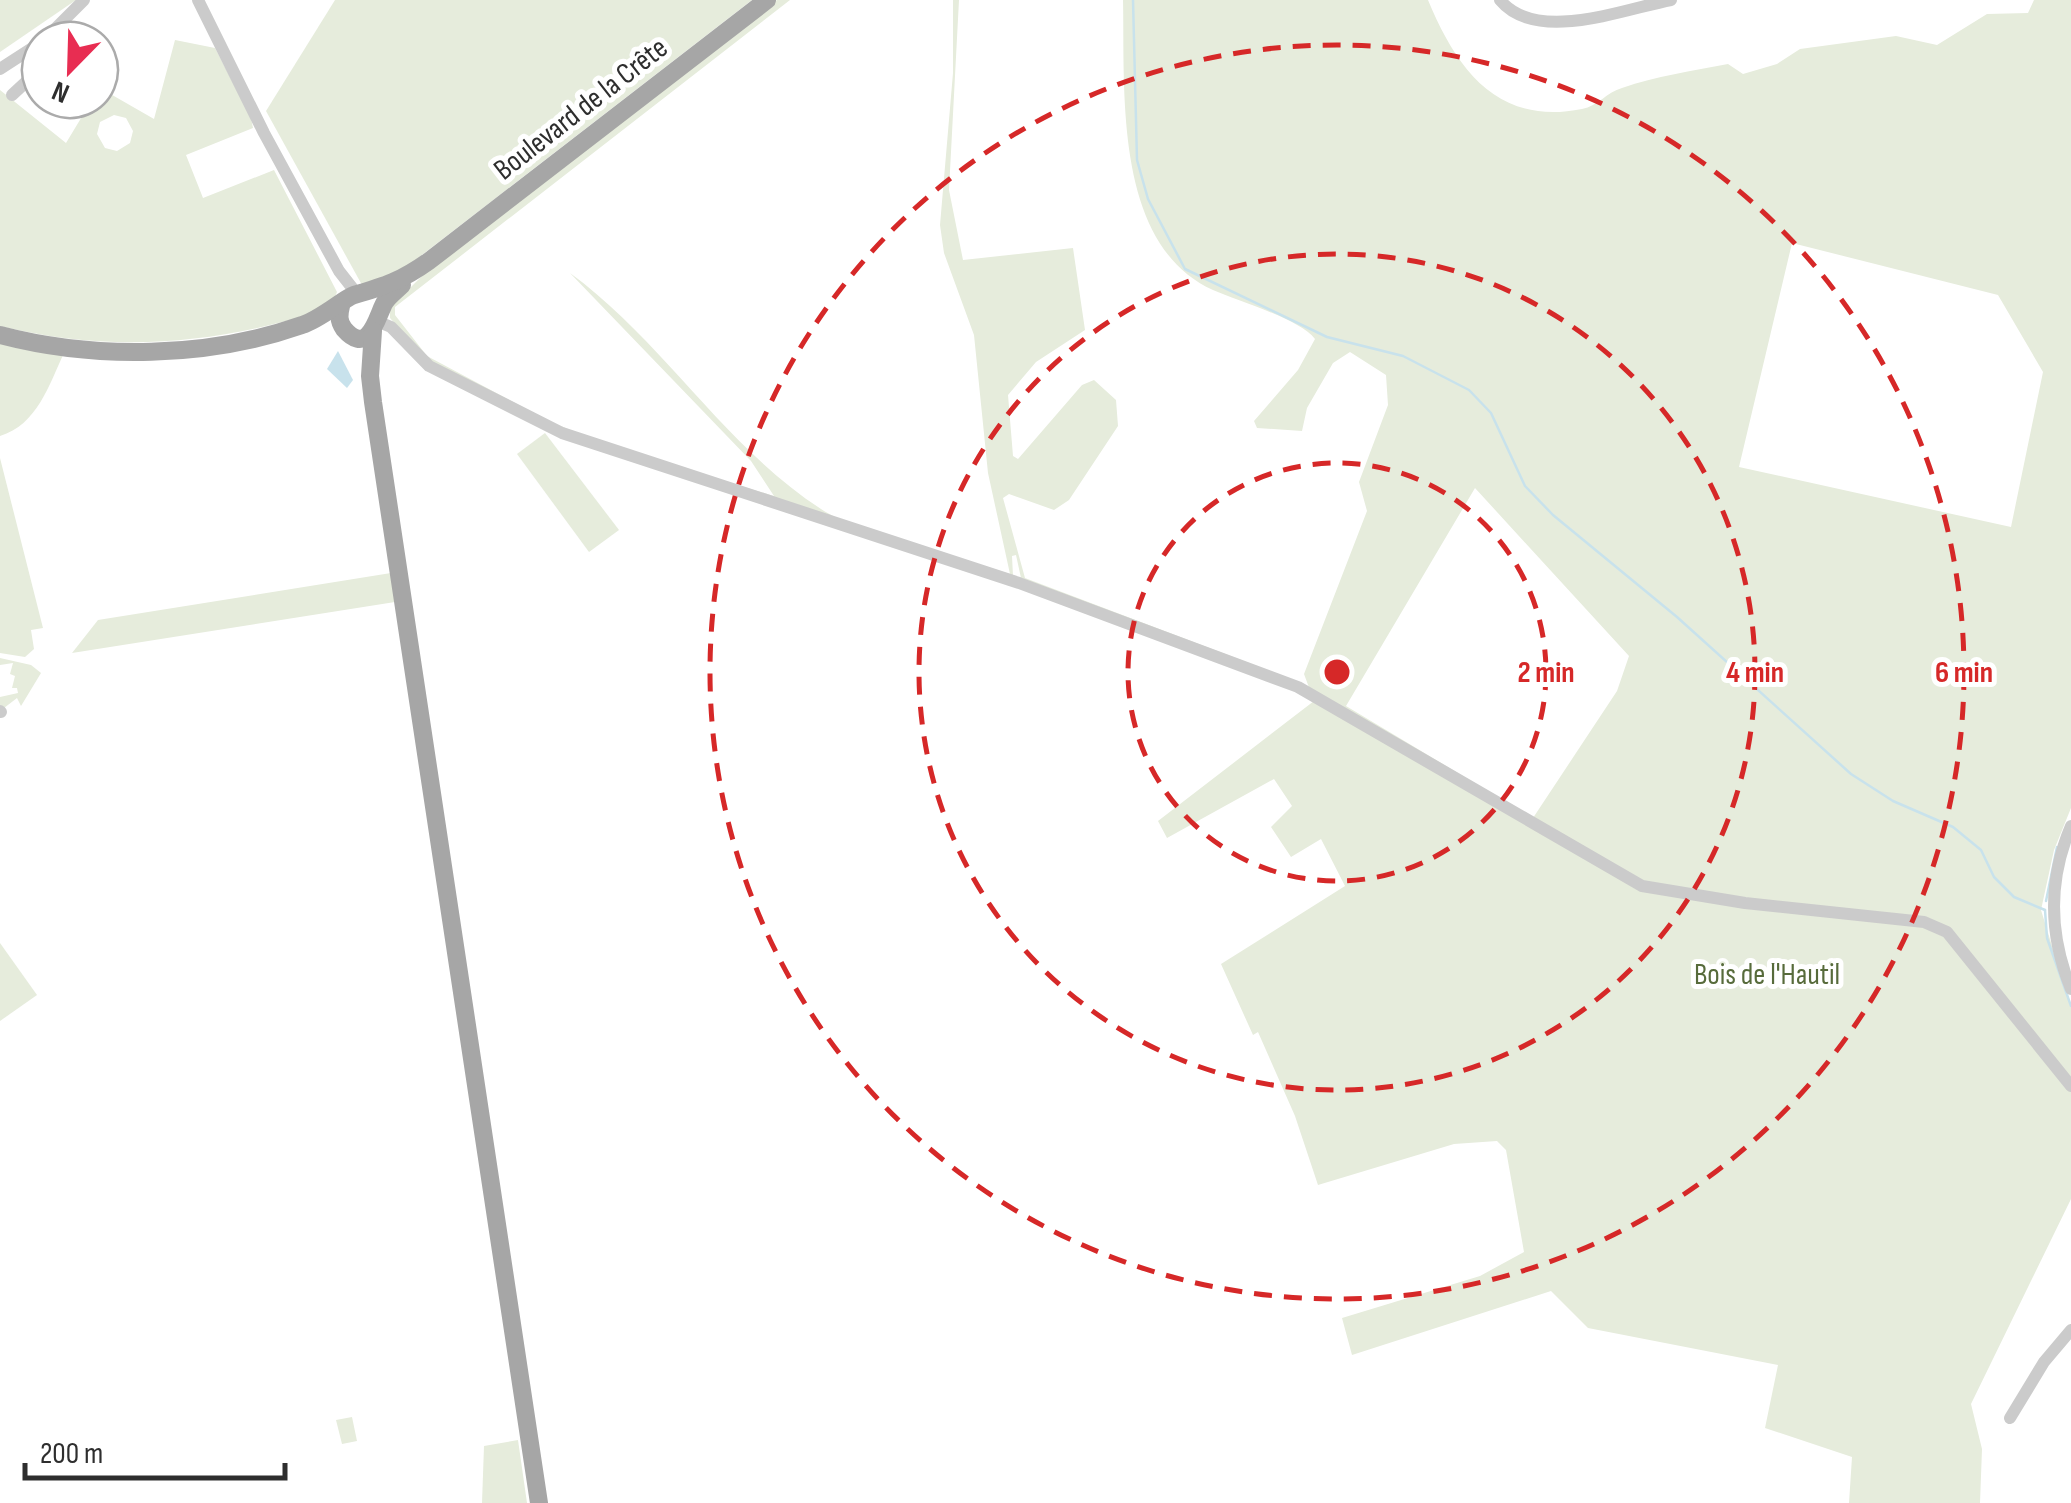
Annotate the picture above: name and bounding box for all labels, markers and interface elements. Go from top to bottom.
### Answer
north arrow [20,20,120,120]
street label: Boulevard de la Crête [487,30,675,188]
text: N [47,74,74,110]
centre of rings [1319,654,1355,690]
text: 2 min [1517,655,1575,691]
text: 4 min [1726,655,1784,691]
text: 6 min [1935,655,1993,691]
park label: Bois de l'Hautil [1694,957,1840,993]
scale bar [25,1418,285,1480]
text: 200 m [40,1436,103,1472]

